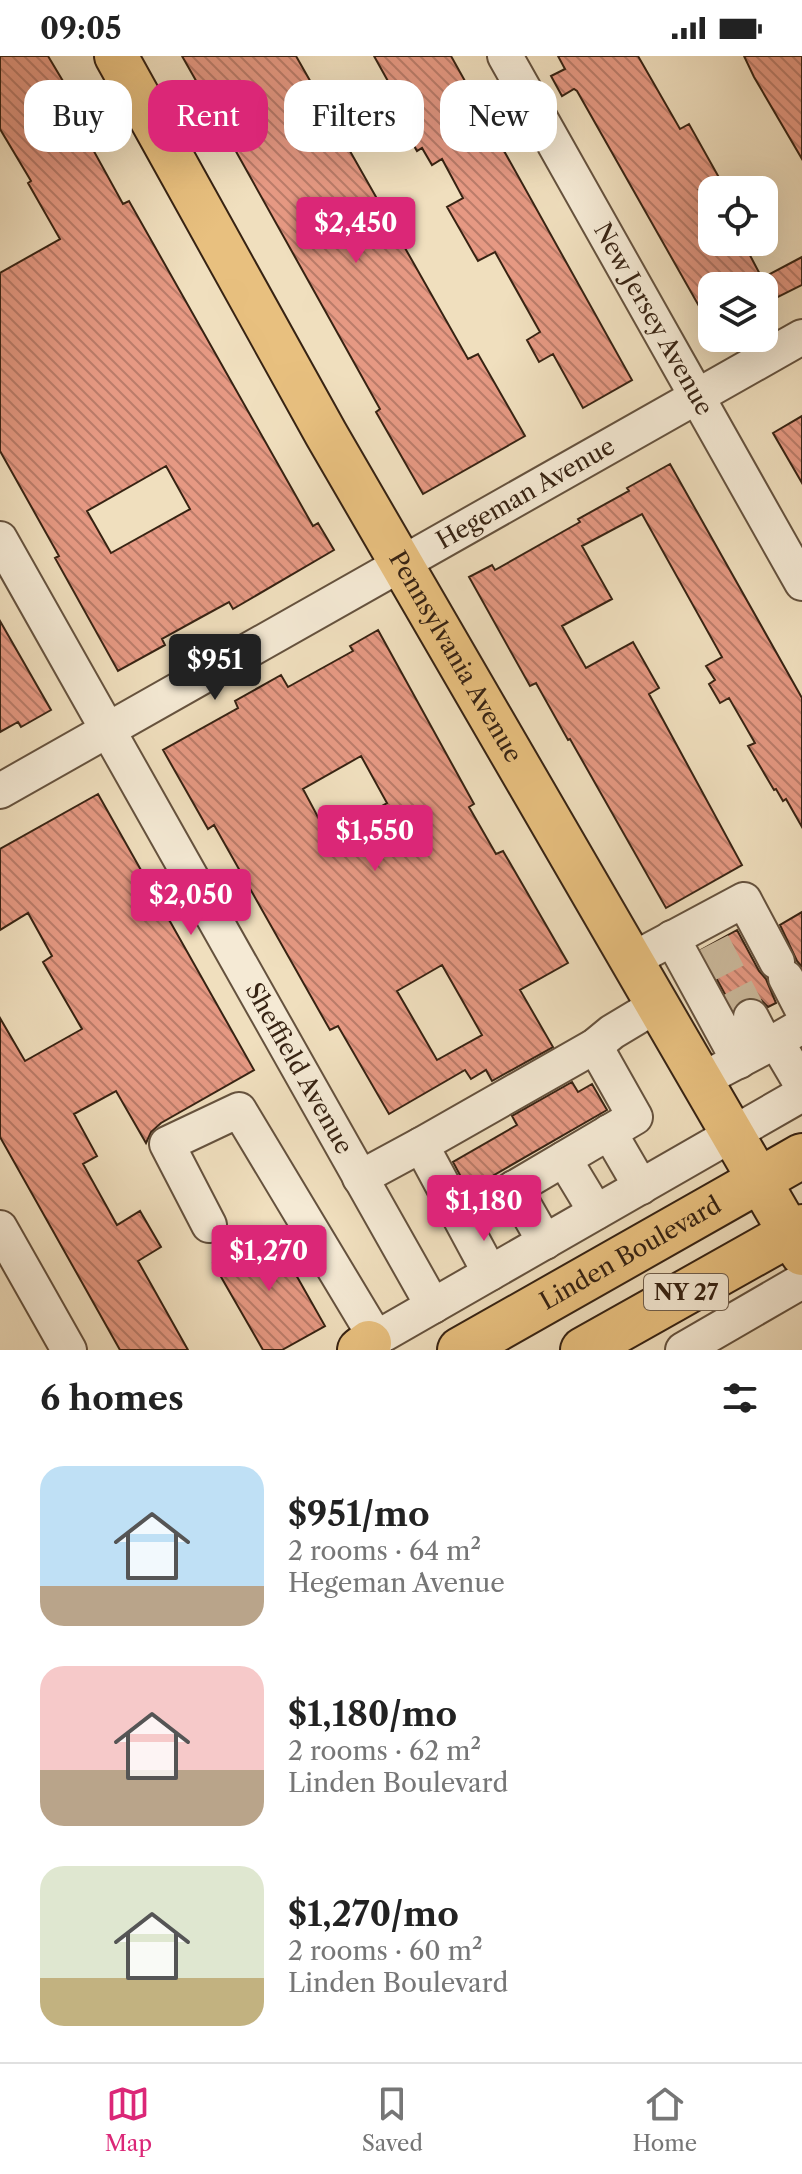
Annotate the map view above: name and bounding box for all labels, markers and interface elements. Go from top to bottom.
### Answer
text: 09:05 [40,10,122,47]
chip: Buy [24,80,132,152]
chip: Rent [148,80,268,152]
chip: Filters [284,80,424,152]
chip: New [440,80,557,152]
map controls [698,176,778,352]
button: locate [698,176,778,256]
pin: $2,450 [291,197,421,265]
text: $2,450 [314,207,398,239]
street label: New Jersey Avenue [588,217,719,420]
button: layers [698,272,778,352]
street label: Hegeman Avenue [431,431,620,555]
street label: Pennsylvania Avenue [383,546,528,767]
pin: $951 [168,634,262,702]
text: $951 [187,644,243,676]
pin: $1,550 [310,805,440,873]
text: $1,550 [336,815,414,847]
pin: $2,050 [126,869,256,937]
text: $2,050 [149,879,233,911]
street label: Sheffield Avenue [240,977,359,1159]
pin: $1,180 [419,1175,549,1243]
text: $1,180 [445,1185,523,1217]
street label: Linden Boulevard [535,1190,726,1316]
pin: $1,270 [204,1225,334,1293]
text: $1,270 [230,1235,308,1267]
road number: NY 27 [644,1274,728,1310]
icon: filters [718,1376,762,1420]
text: 6 homes [40,1377,184,1419]
text: $951/mo [288,1493,430,1535]
icon: home [104,1498,200,1594]
text: 2 rooms · 64 m² [288,1535,481,1567]
text: Hegeman Avenue [288,1567,505,1599]
text: $1,180/mo [288,1693,457,1735]
icon: home [104,1698,200,1794]
text: 2 rooms · 62 m² [288,1735,481,1767]
text: Linden Boulevard [288,1767,508,1799]
text: $1,270/mo [288,1893,459,1935]
icon: home [104,1898,200,1994]
text: 2 rooms · 60 m² [288,1935,483,1967]
text: Linden Boulevard [288,1967,508,1999]
tab: Map [105,2082,152,2157]
tab: Saved [362,2082,423,2157]
tab: Home [633,2082,697,2157]

